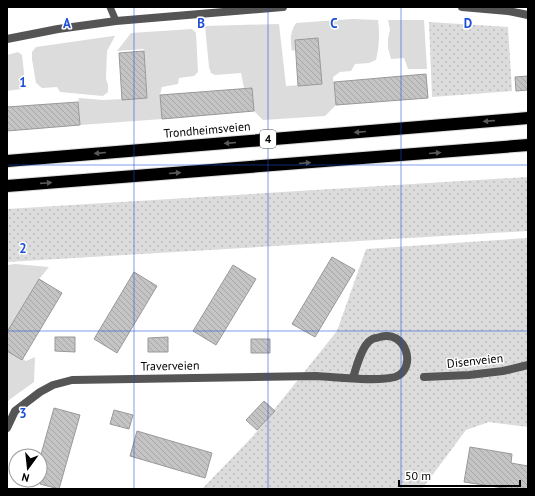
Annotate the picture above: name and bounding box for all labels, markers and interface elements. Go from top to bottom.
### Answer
text: A [63,15,71,32]
text: B [197,15,205,32]
text: C [330,15,338,32]
text: D [464,15,472,32]
text: 1 [19,74,27,91]
street label: Trondheimsveien [163,118,251,141]
one-way arrow [483,118,495,125]
one-way arrow [354,128,366,135]
road number: 4 [260,130,276,148]
one-way arrow [224,139,236,146]
one-way arrow [429,149,441,156]
one-way arrow [94,150,106,157]
one-way arrow [299,159,311,166]
one-way arrow [169,170,182,177]
one-way arrow [40,180,52,187]
text: 2 [19,240,27,257]
street label: Disenveien [446,350,504,371]
street label: Traverveien [140,357,200,374]
text: 3 [19,405,27,422]
north arrow [8,448,48,488]
scale bar [399,462,520,488]
text: 50 m [405,468,431,483]
text: N [20,470,31,485]

